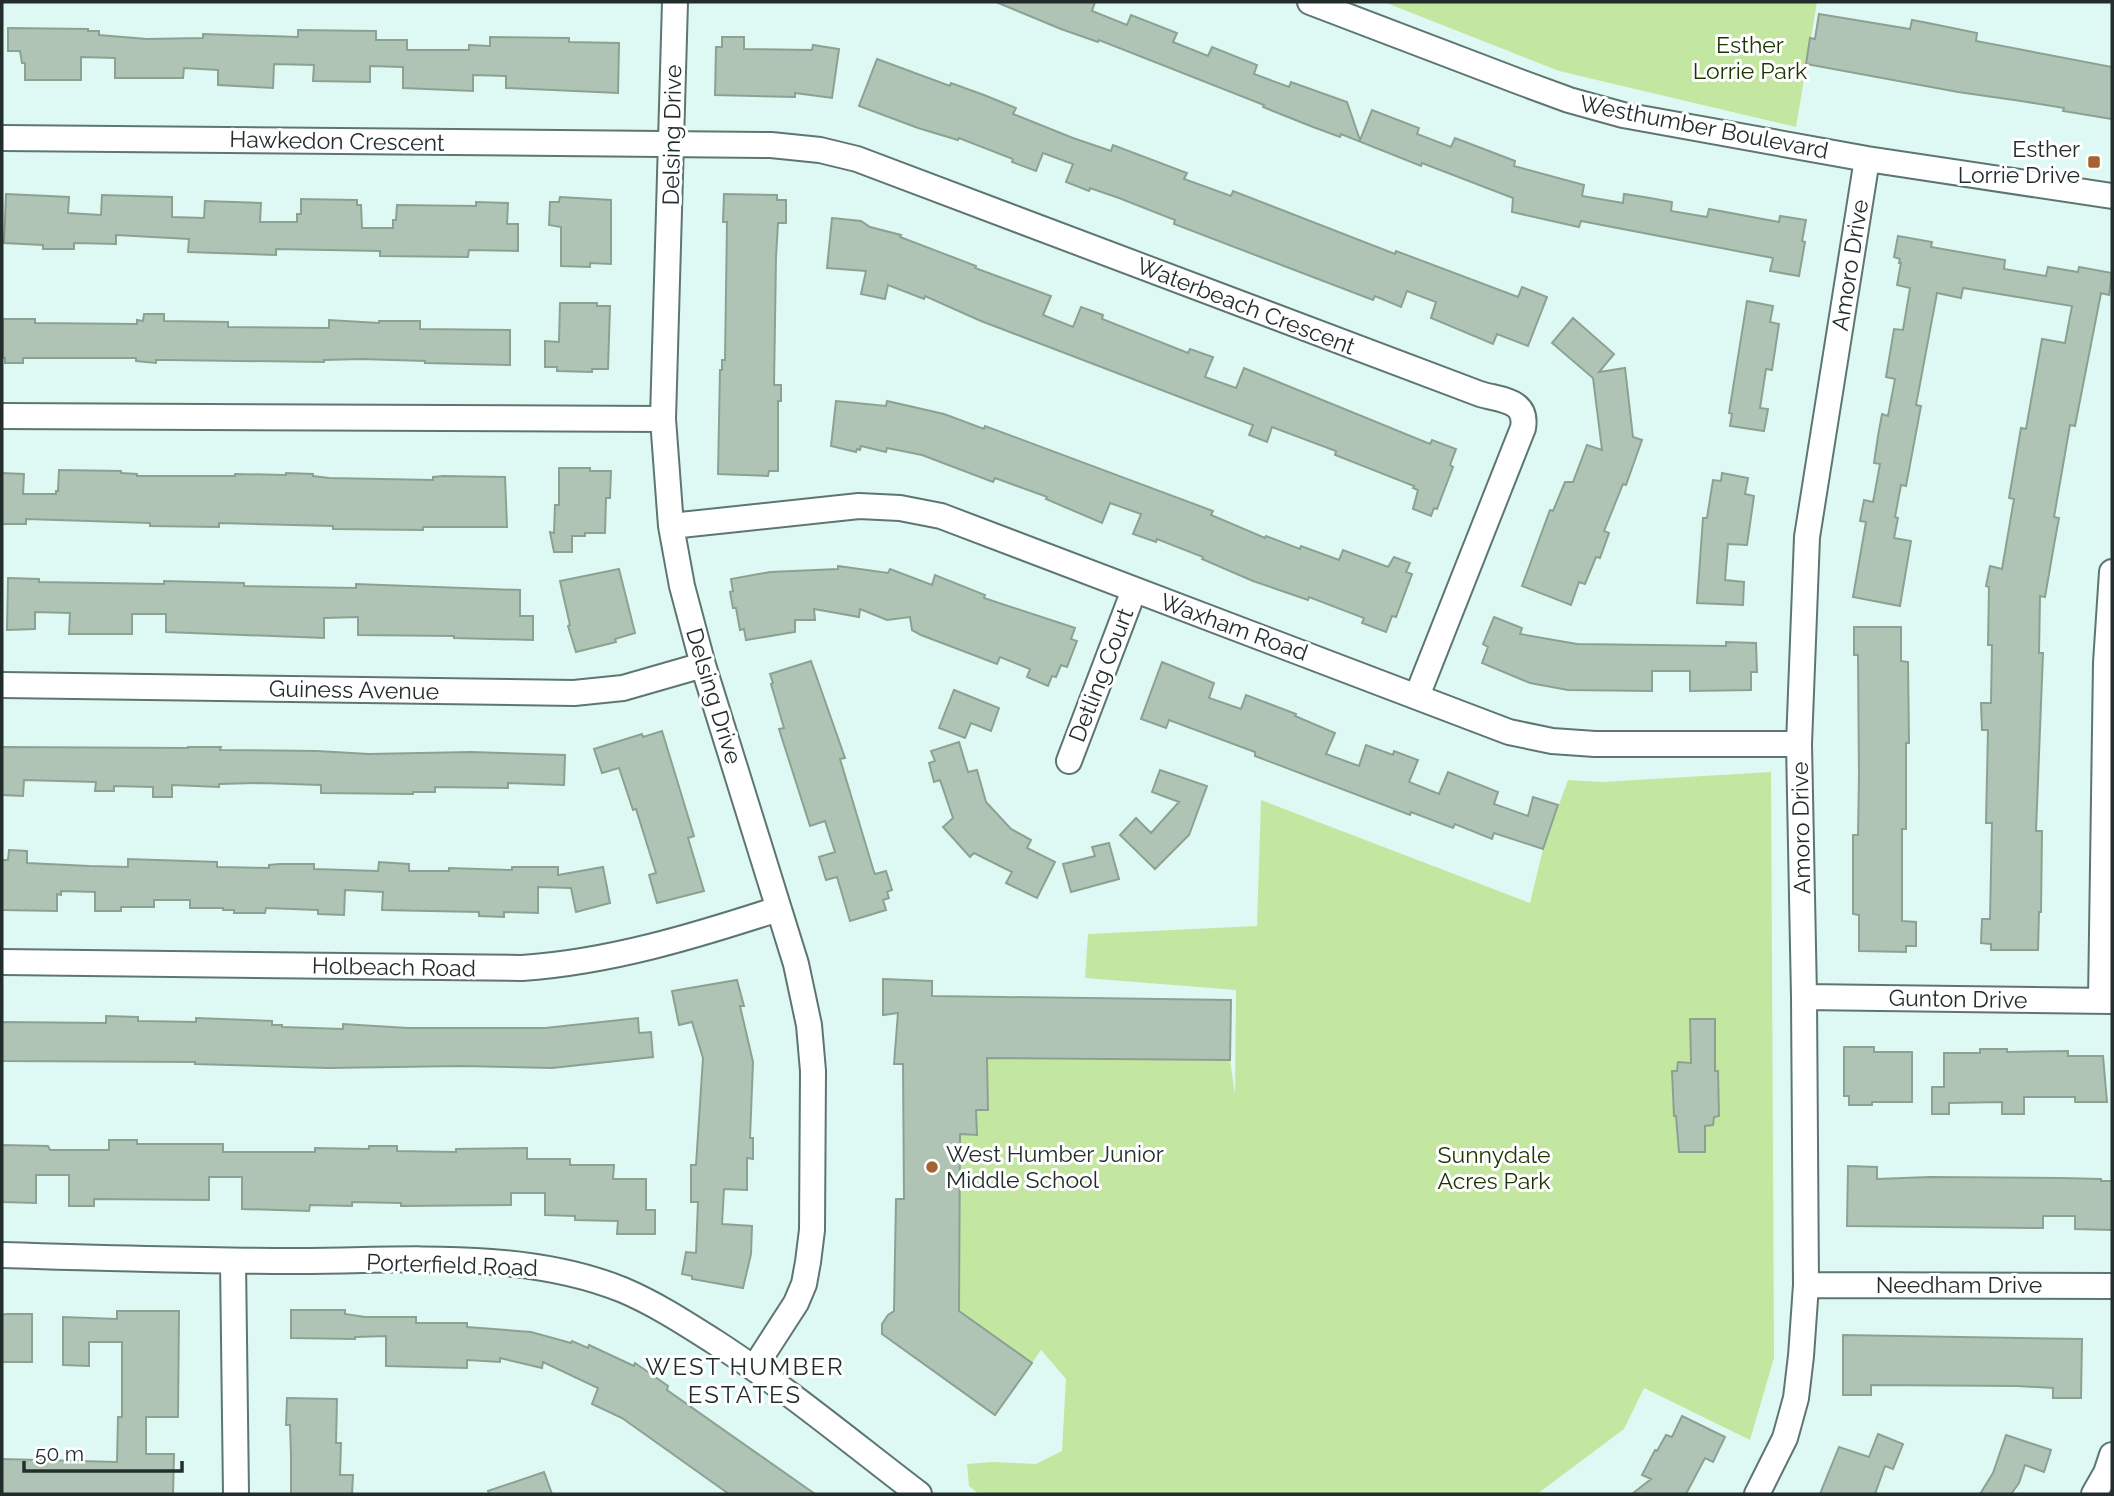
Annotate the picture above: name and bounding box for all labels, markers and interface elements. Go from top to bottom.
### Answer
park label: Esther Lorrie Park [1693,31,1807,84]
street label: Delsing Drive [657,64,686,206]
street label: Westhumber Boulevard [1577,89,1831,164]
street label: Hawkedon Crescent [229,125,445,156]
place label: Esther Lorrie Drive [1958,135,2080,188]
marker: Esther Lorrie Drive [2086,154,2102,170]
street label: Amoro Drive [1826,197,1873,332]
street label: Waterbeach Crescent [1133,251,1359,360]
street label: Waxham Road [1157,587,1312,666]
street label: Detling Court [1063,604,1139,746]
street label: Delsing Drive [681,625,748,767]
street label: Guiness Avenue [269,675,439,704]
street label: Amoro Drive [1786,762,1815,894]
street label: Holbeach Road [312,952,476,981]
street label: Gunton Drive [1888,984,2028,1013]
place label: West Humber Junior Middle School [946,1140,1164,1193]
park label: Sunnydale Acres Park [1438,1141,1550,1194]
marker: West Humber Junior Middle School [924,1159,940,1175]
street label: Porterfield Road [366,1248,538,1281]
street label: Needham Drive [1876,1271,2042,1298]
district label: WEST HUMBER ESTATES [645,1352,845,1409]
scale bar [24,1430,182,1474]
text: 50 m [35,1441,84,1466]

